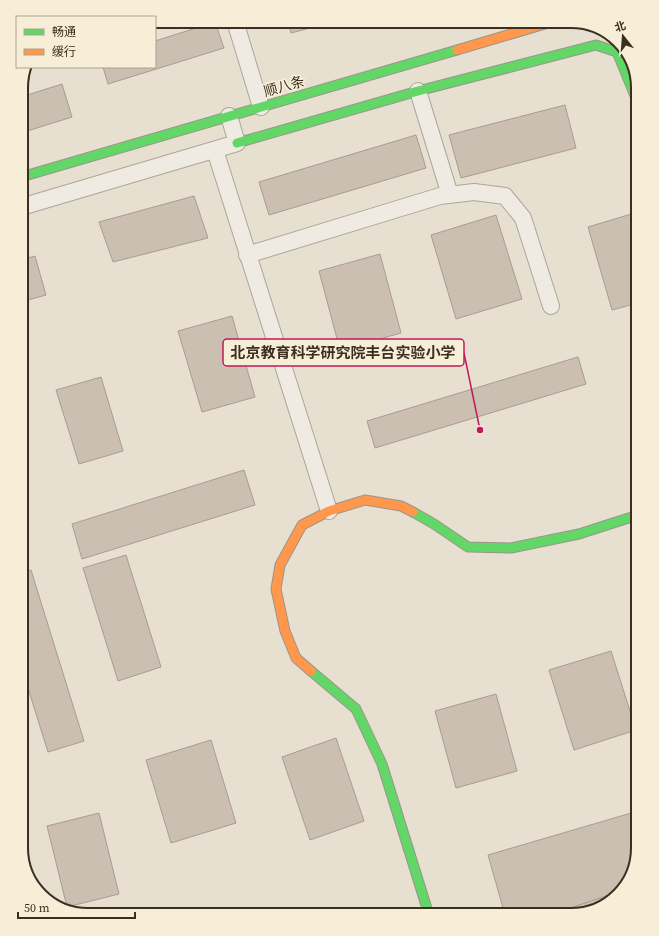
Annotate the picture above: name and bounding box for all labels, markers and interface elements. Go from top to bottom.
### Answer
legend [16,16,156,68]
north arrow [603,16,643,56]
text: 北 [613,18,628,36]
text: 畅通 [52,24,76,40]
text: 缓行 [52,44,76,60]
street label: 顺八条 [261,71,307,101]
callout: 北京教育科学研究院丰台实验小学 [223,339,464,366]
text: 北京教育科学研究院丰台实验小学 [230,342,456,363]
scale bar [18,894,135,920]
text: 50 m [24,900,50,916]

